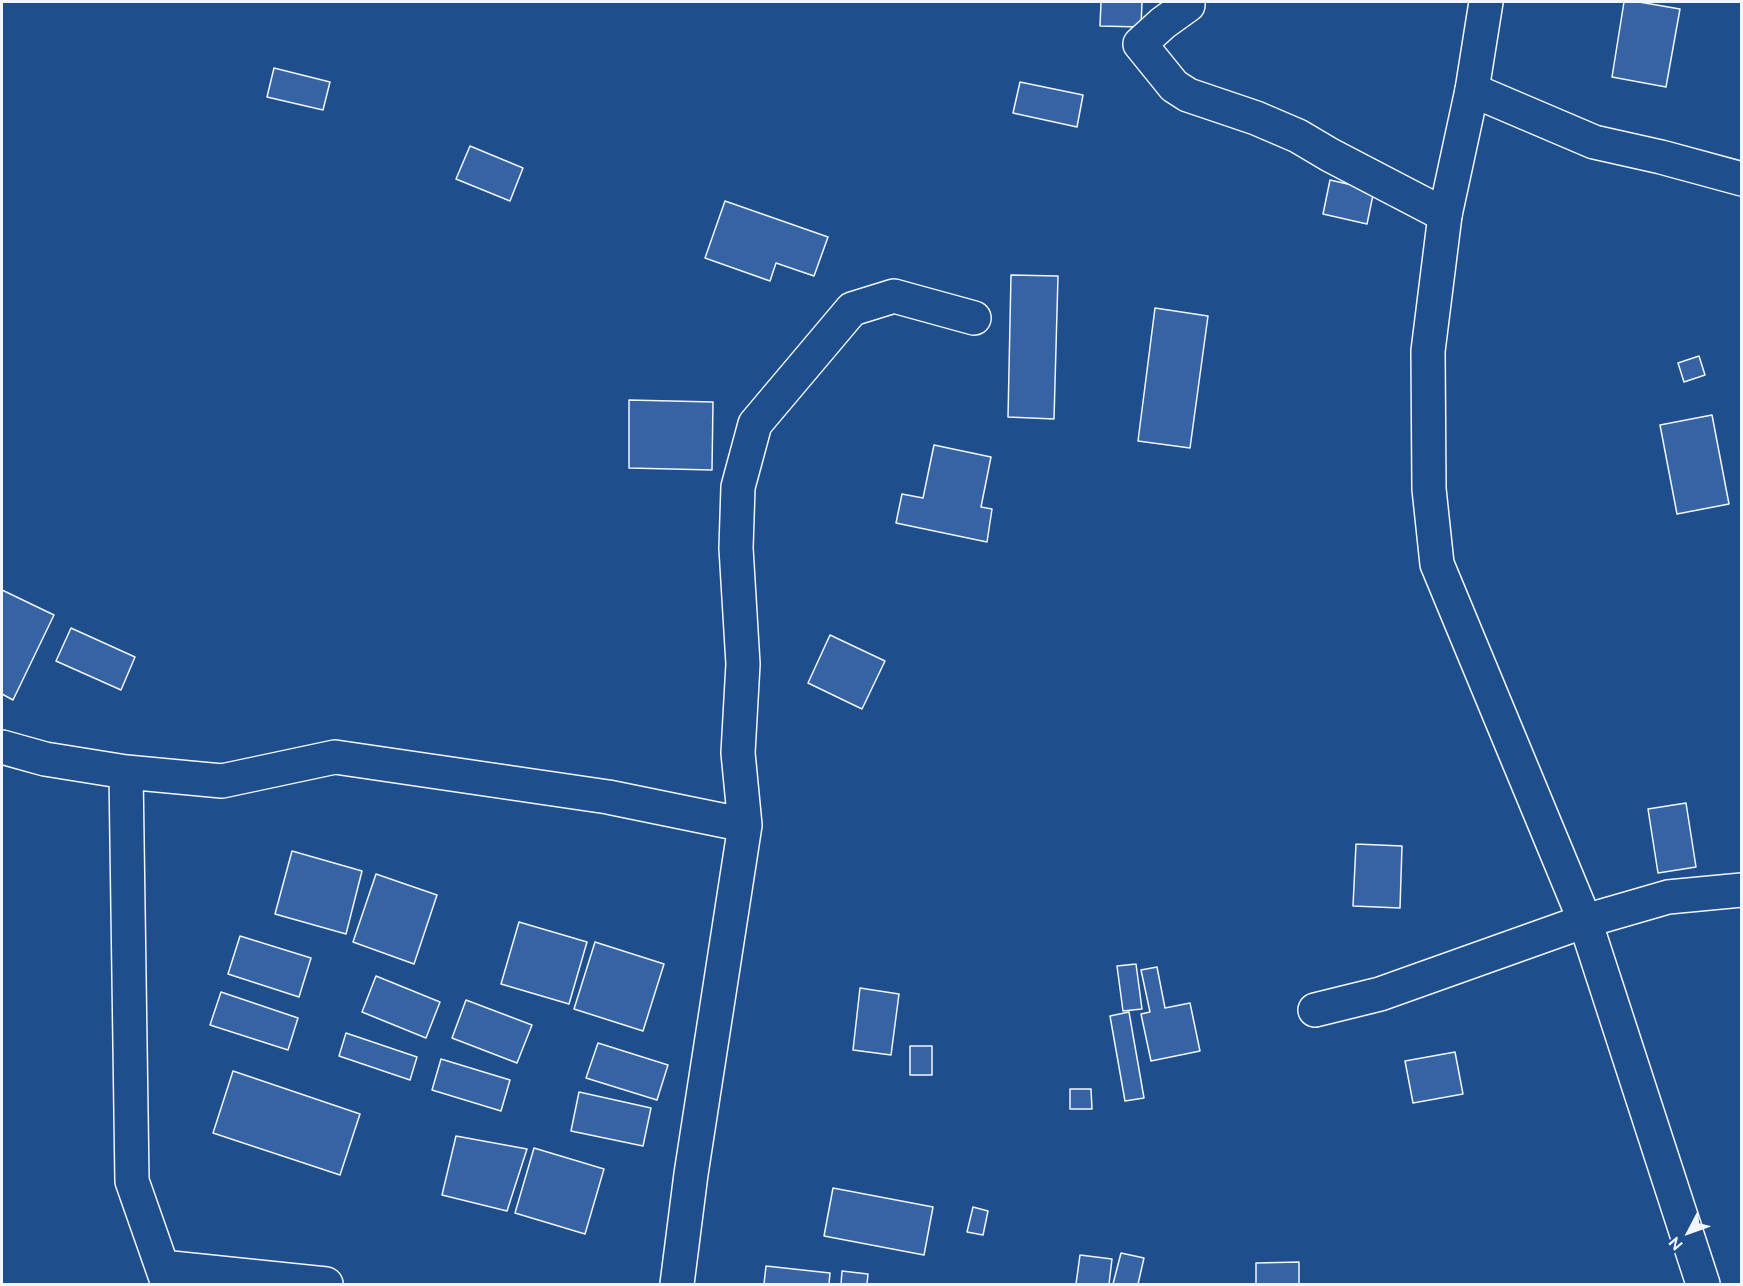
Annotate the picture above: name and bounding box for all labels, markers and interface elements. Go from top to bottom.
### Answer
north arrow [1659,1202,1719,1262]
text: N [1665,1233,1686,1254]

